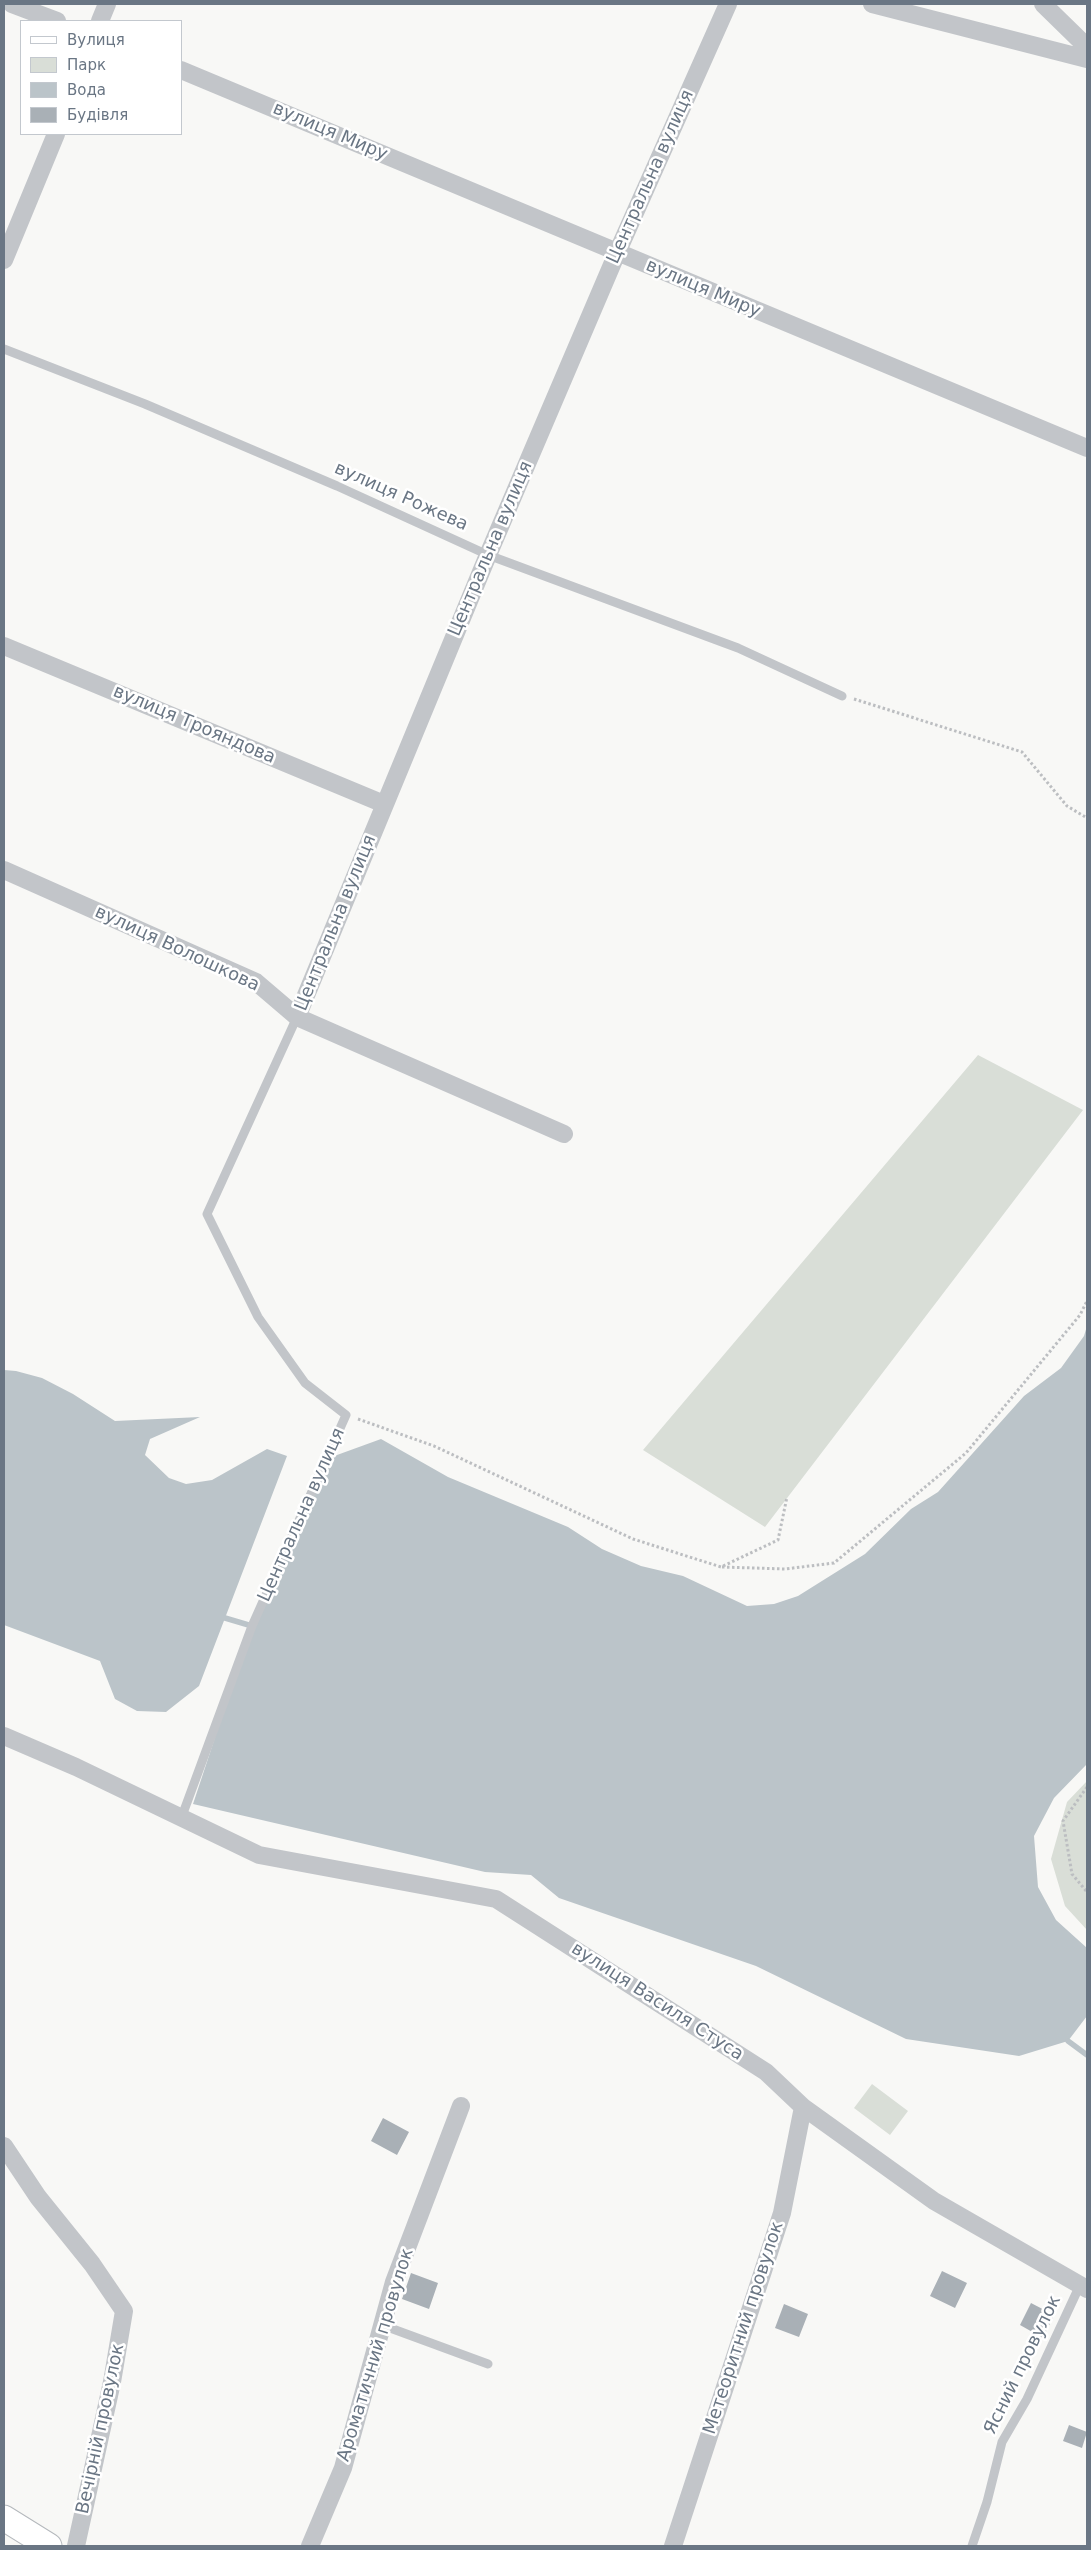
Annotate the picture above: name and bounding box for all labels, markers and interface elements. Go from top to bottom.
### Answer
legend [20,20,182,135]
text: Вулиця [67,31,125,49]
text: Парк [67,56,106,74]
text: Вода [67,81,106,99]
street label: Центральна вулиця [603,87,699,267]
street label: вулиця Миру [269,98,391,166]
text: Будівля [67,106,128,124]
street label: вулиця Миру [642,255,764,323]
street label: вулиця Рожева [331,458,471,536]
street label: Центральна вулиця [444,458,538,640]
street label: вулиця Трояндова [110,681,278,769]
street label: Центральна вулиця [291,832,381,1014]
street label: вулиця Волошкова [91,901,263,997]
street label: Центральна вулиця [254,1425,350,1605]
street label: вулиця Василя Стуса [567,1938,747,2066]
street label: Метеоритний провулок [699,2219,789,2437]
street label: Ароматичний провулок [333,2246,419,2464]
street label: Ясний провулок [980,2292,1066,2438]
street label: Вечірній провулок [72,2342,130,2516]

